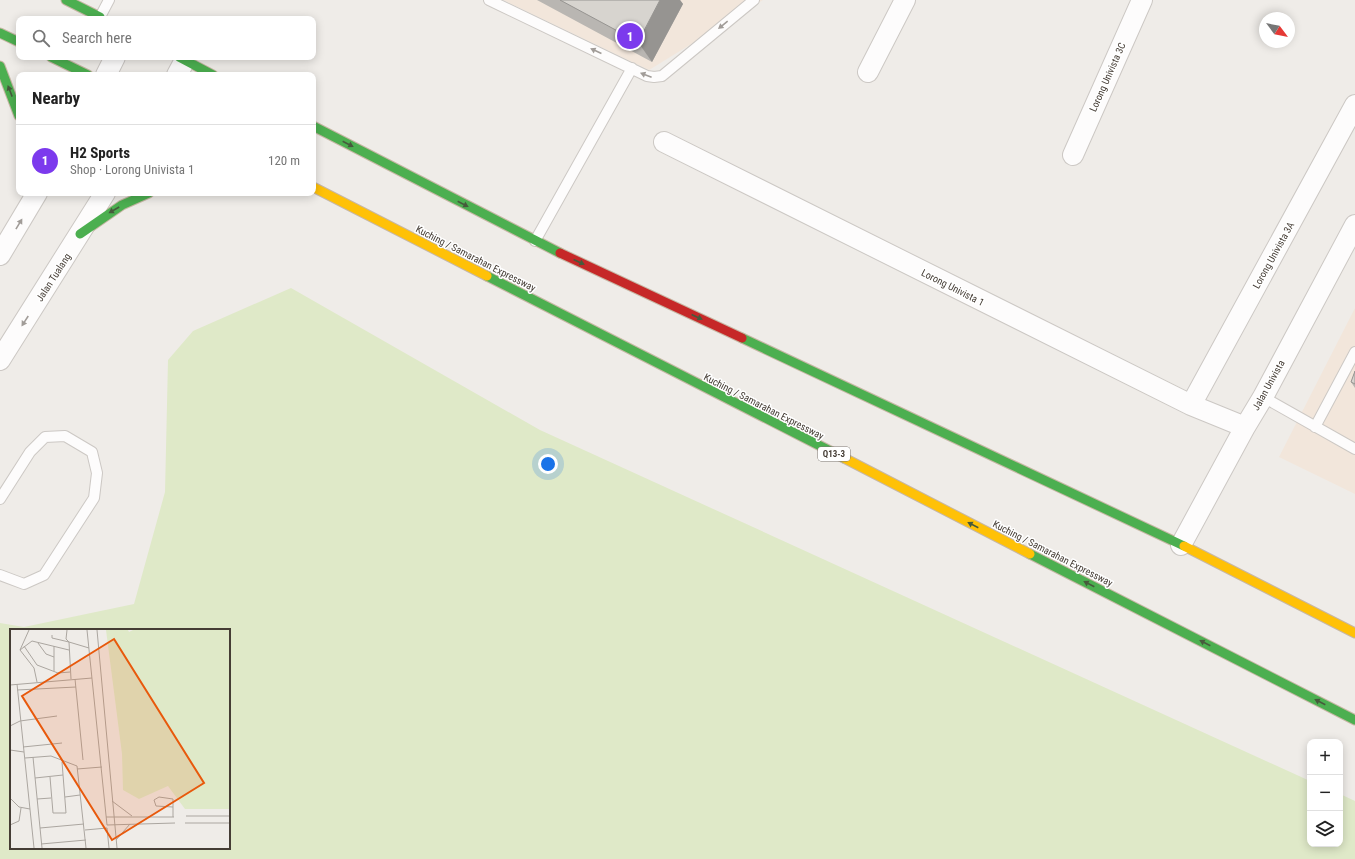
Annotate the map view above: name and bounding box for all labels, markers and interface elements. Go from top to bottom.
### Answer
north arrow [1259,12,1295,48]
search box [16,16,316,60]
one-way arrow [718,20,729,29]
pin: 1 [617,21,643,51]
icon: search [30,27,52,49]
text: Search here [62,29,132,47]
street label: Lorong Univista 3C [1087,41,1128,113]
one-way arrow [591,48,602,54]
one-way arrow [640,71,652,77]
one-way arrow [6,84,12,96]
text: Nearby [32,88,80,108]
one-way arrow [342,141,353,148]
text: H2 Sports [70,144,130,162]
text: 1 [42,153,48,168]
text: 120 m [268,153,300,168]
text: Shop · Lorong Univista 1 [70,162,194,177]
one-way arrow [457,201,469,207]
one-way arrow [108,206,120,213]
one-way arrow [15,218,22,230]
street label: Lorong Univista 3A [1251,220,1296,290]
street label: Kuching / Samarahan Expressway [414,223,538,294]
street label: Jalan Tualang [34,251,73,303]
one-way arrow [574,259,585,265]
street label: Lorong Univista 1 [920,267,986,308]
one-way arrow [691,314,703,320]
one-way arrow [21,316,29,326]
street label: Jalan Univista [1250,358,1287,412]
street label: Kuching / Samarahan Expressway [702,371,826,442]
road number: Q13-3 [818,447,850,461]
your location [538,454,558,474]
street label: Kuching / Samarahan Expressway [991,518,1115,589]
one-way arrow [967,522,979,528]
one-way arrow [1083,581,1095,587]
inset map [10,629,230,849]
one-way arrow [1199,640,1210,646]
one-way arrow [1315,699,1326,705]
map controls [1307,739,1343,847]
button: + [1307,739,1343,775]
button: − [1307,775,1343,811]
button: layers [1307,811,1343,847]

